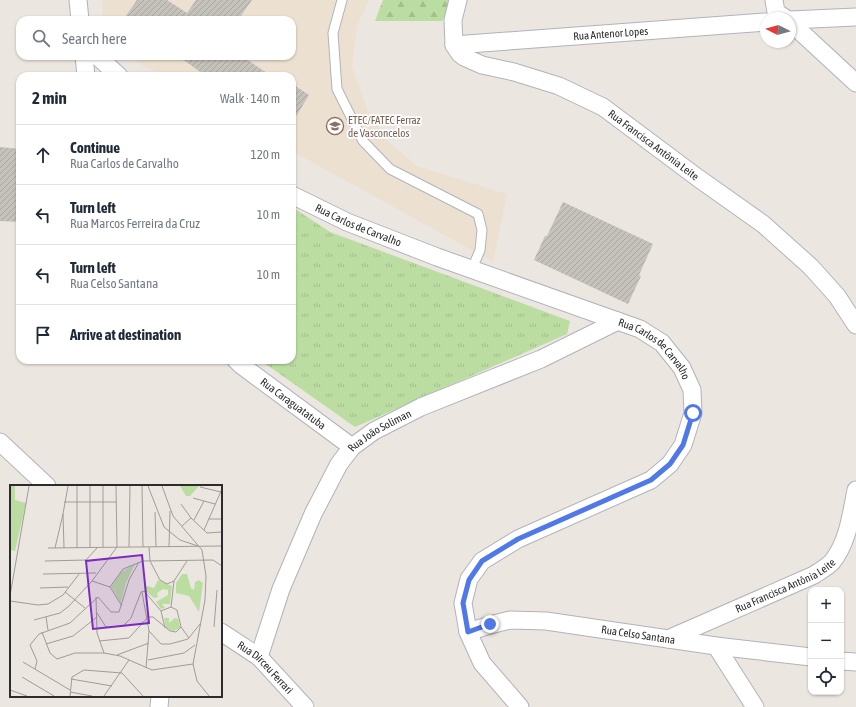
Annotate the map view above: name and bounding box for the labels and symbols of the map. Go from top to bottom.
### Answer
north arrow [760,12,796,48]
street label: Rua Antenor Lopes [573,25,649,42]
street label: Rua Francisca Antônia Leite [606,107,701,182]
place label: ETEC/FATEC Ferraz de Vasconcelos [348,114,421,139]
school or university icon: ETEC/FATEC Ferraz de Vasconcelos [325,116,345,136]
street label: Rua Carlos de Carvalho [313,201,403,249]
street label: Rua Carlos de Carvalho [617,316,692,381]
street label: Rua Caraguatatuba [258,376,328,432]
route start [684,404,702,422]
street label: Rua João Soliman [345,407,413,453]
inset map [10,485,222,697]
street label: Rua Francisca Antônia Leite [733,556,838,615]
route end [481,615,499,633]
street label: Rua Celso Santana [600,623,676,646]
street label: Rua Dirceu Ferrari [235,639,296,696]

